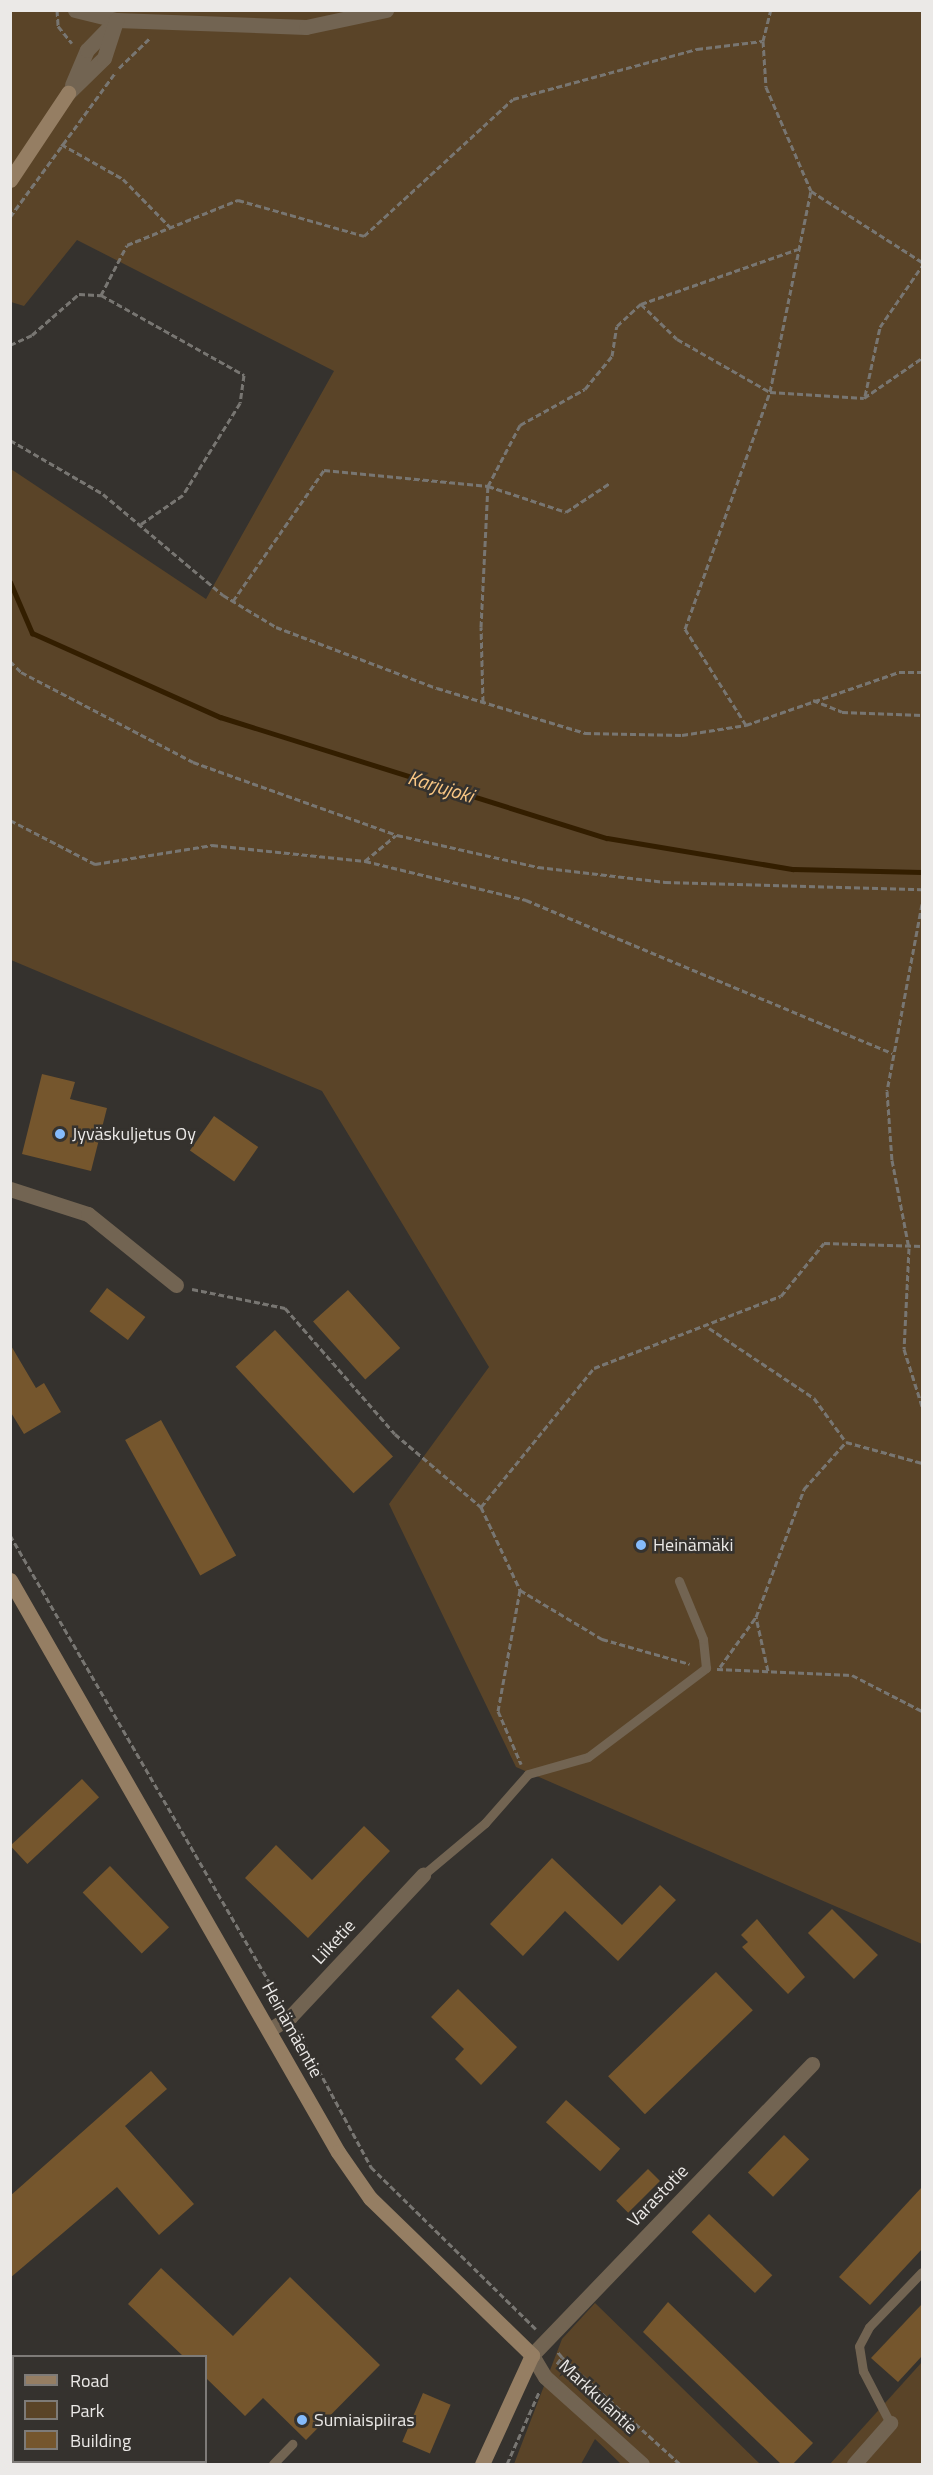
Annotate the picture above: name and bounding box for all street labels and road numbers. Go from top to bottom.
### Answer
street label: Liiketie [308,1915,360,1969]
street label: Heinämäentie [257,1978,327,2082]
street label: Varastotie [623,2161,693,2231]
street label: Markkulantie [554,2355,642,2439]

